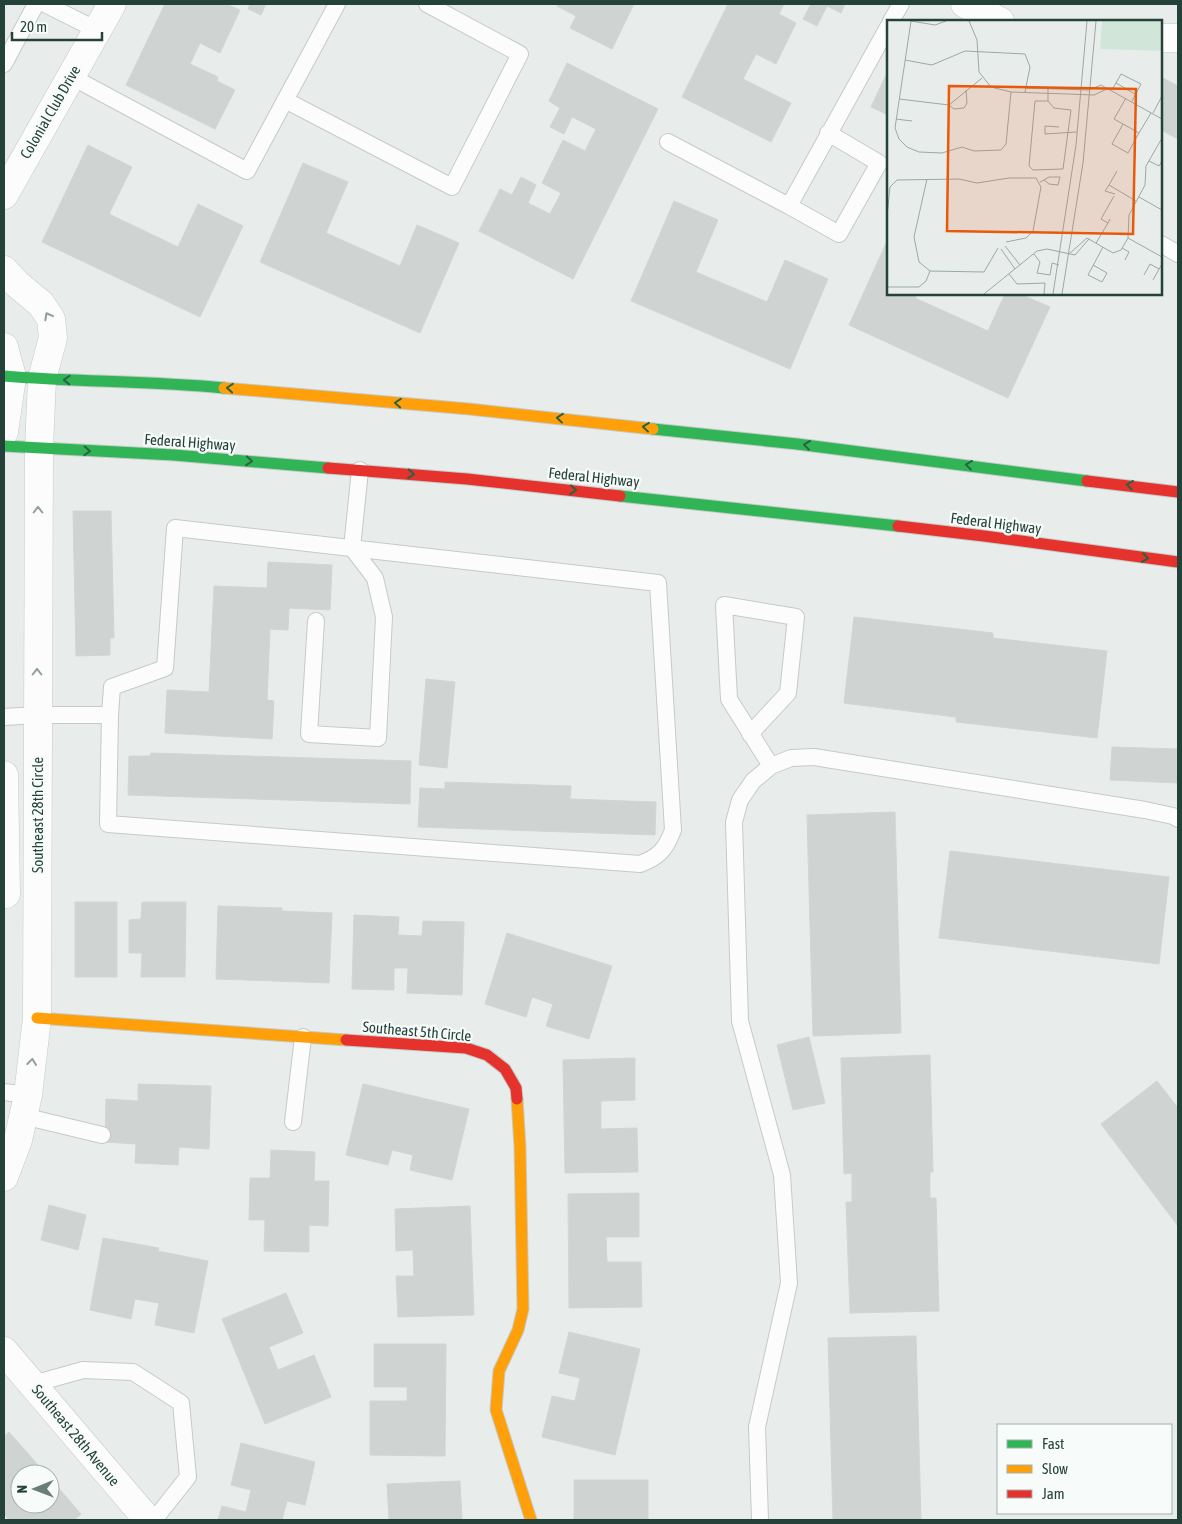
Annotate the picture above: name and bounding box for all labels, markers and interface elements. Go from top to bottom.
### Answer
scale bar [12,10,102,42]
text: 20 m [20,18,47,35]
inset map [887,20,1162,295]
street label: Colonial Club Drive [16,62,84,162]
one-way arrow [44,312,54,321]
one-way arrow [63,375,71,385]
one-way arrow [225,383,233,394]
one-way arrow [394,397,402,408]
one-way arrow [556,413,564,424]
one-way arrow [642,422,650,433]
street label: Federal Highway [144,430,236,454]
one-way arrow [803,440,811,451]
one-way arrow [84,445,92,456]
one-way arrow [246,455,254,466]
one-way arrow [964,460,972,471]
street label: Federal Highway [548,464,640,490]
one-way arrow [408,468,416,479]
one-way arrow [1126,480,1134,491]
one-way arrow [569,484,577,495]
one-way arrow [33,506,43,514]
street label: Federal Highway [950,509,1042,537]
one-way arrow [1142,552,1150,563]
one-way arrow [32,668,42,676]
street label: Southeast 28th Circle [29,757,46,873]
street label: Southeast 5th Circle [362,1018,472,1044]
one-way arrow [26,1058,37,1066]
street label: Southeast 28th Avenue [29,1381,123,1489]
legend [997,1424,1172,1514]
text: Fast [1042,1435,1064,1452]
text: Slow [1042,1460,1068,1477]
north arrow [10,1464,60,1514]
text: N [14,1485,30,1493]
text: Jam [1042,1485,1065,1502]

